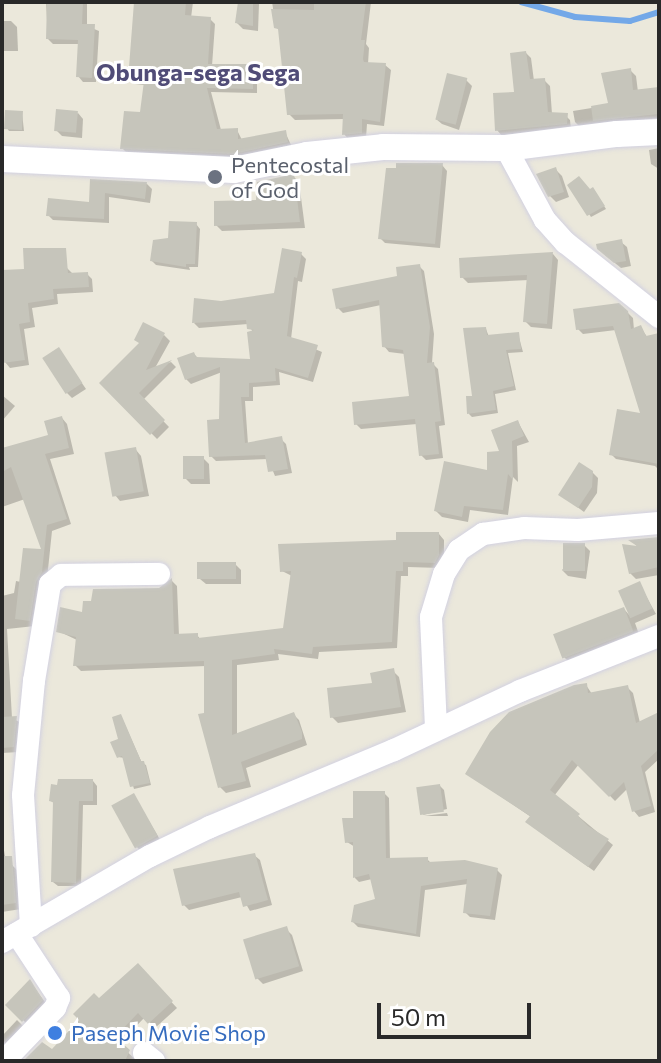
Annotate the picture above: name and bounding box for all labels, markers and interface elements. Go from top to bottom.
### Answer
district label: Obunga-sega Sega [96,58,300,86]
place label: Pentecostal of God [231,151,349,202]
marker: Pentecostal of God [206,168,224,186]
scale bar [381,987,535,1037]
text: 50 m [391,1002,446,1031]
place label: Paseph Movie Shop [71,1020,266,1046]
marker: Paseph Movie Shop [46,1024,64,1042]

